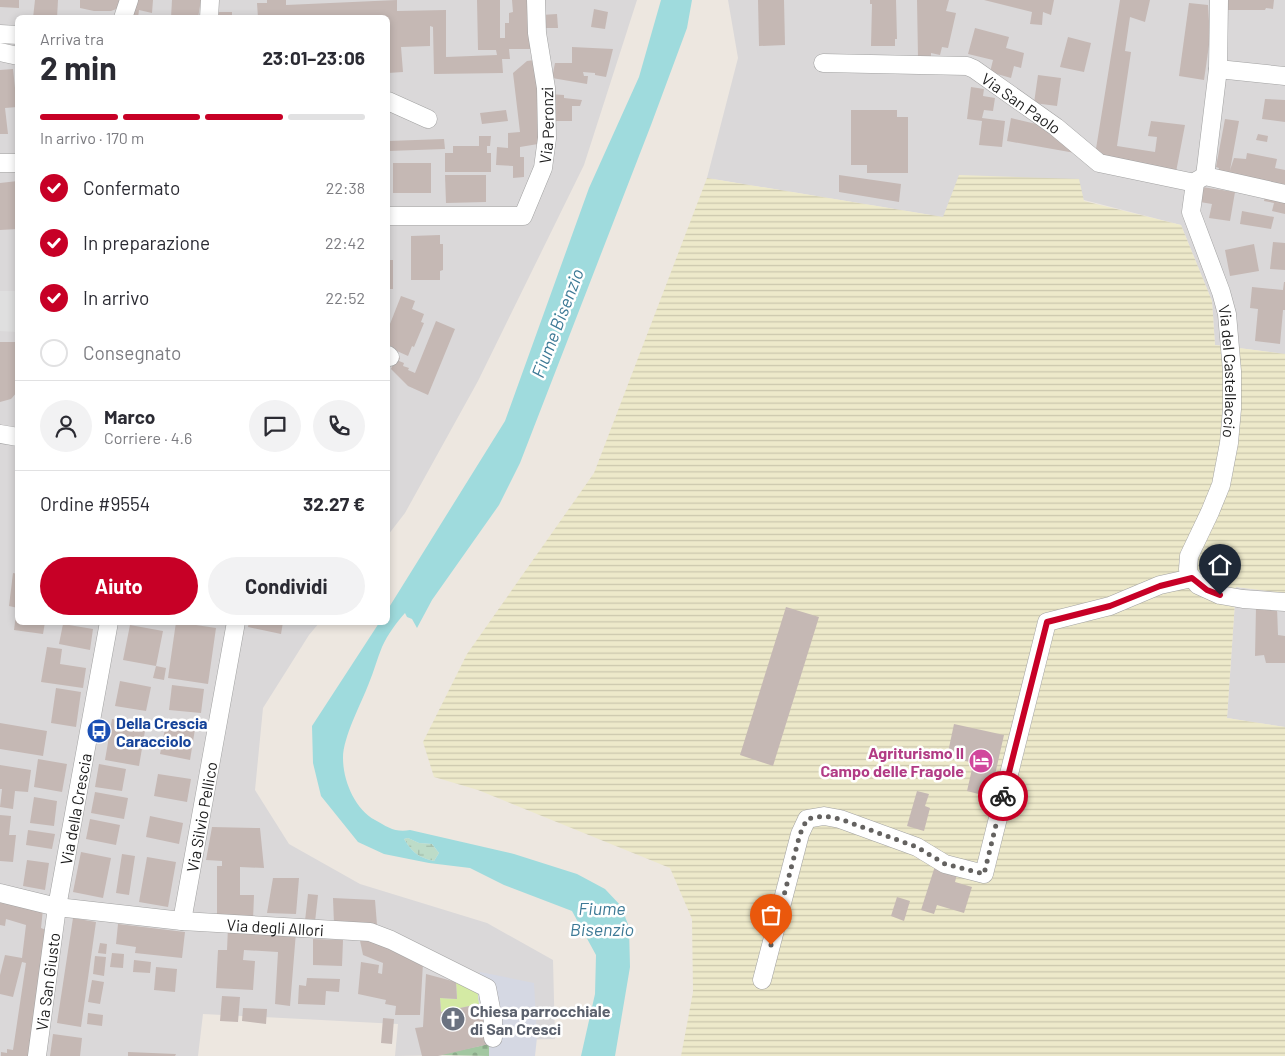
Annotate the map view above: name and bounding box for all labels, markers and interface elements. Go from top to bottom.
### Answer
text: Arriva tra [40,29,104,48]
text: 23:01–23:06 [262,46,365,69]
text: 2 min [40,48,117,86]
street label: Via San Paolo [978,68,1065,137]
street label: Via Peronzi [534,87,557,165]
text: In arrivo · 170 m [40,128,144,147]
icon: check [40,174,68,202]
text: Confermato [83,176,180,199]
text: 22:38 [326,178,365,197]
icon: check [40,229,68,257]
text: In preparazione [83,231,210,254]
text: 22:42 [325,233,365,252]
water label: Fiume Bisenzio [526,265,588,381]
icon: check [40,284,68,312]
text: In arrivo [83,286,149,309]
text: 22:52 [326,288,365,307]
street label: Via del Castellaccio [1215,302,1242,439]
text: Consegnato [83,341,181,364]
button: person [40,400,92,452]
button: chat [249,400,301,452]
button: phone [313,400,365,452]
text: Marco [104,405,155,428]
text: Corriere · 4.6 [104,428,192,447]
text: Ordine #9554 [40,492,150,515]
text: 32.27 € [303,492,365,515]
pin [1199,544,1241,595]
icon: home [1206,551,1234,579]
button: Aiuto [40,557,198,615]
button: Condividi [208,557,365,615]
place label: Della Crescia Caracciolo [116,713,208,750]
bus stop icon: Della Crescia Caracciolo [86,718,112,744]
place label: Agriturismo Il Campo delle Fragole [820,743,964,780]
hotel icon: Agriturismo Il Campo delle Fragole [968,748,994,774]
street label: Via della Crescia [55,752,94,866]
street label: Via Silvio Pellico [182,760,220,873]
courier [978,771,1028,821]
icon: bike [989,782,1017,810]
pin [750,894,792,945]
water label: Fiume Bisenzio [570,897,634,940]
icon: bag [757,901,785,929]
street label: Via degli Allori [226,914,325,939]
street label: Via San Giusto [31,931,63,1032]
place label: Chiesa parrocchiale di San Cresci [470,1001,611,1038]
church icon: Chiesa parrocchiale di San Cresci [440,1006,466,1032]

